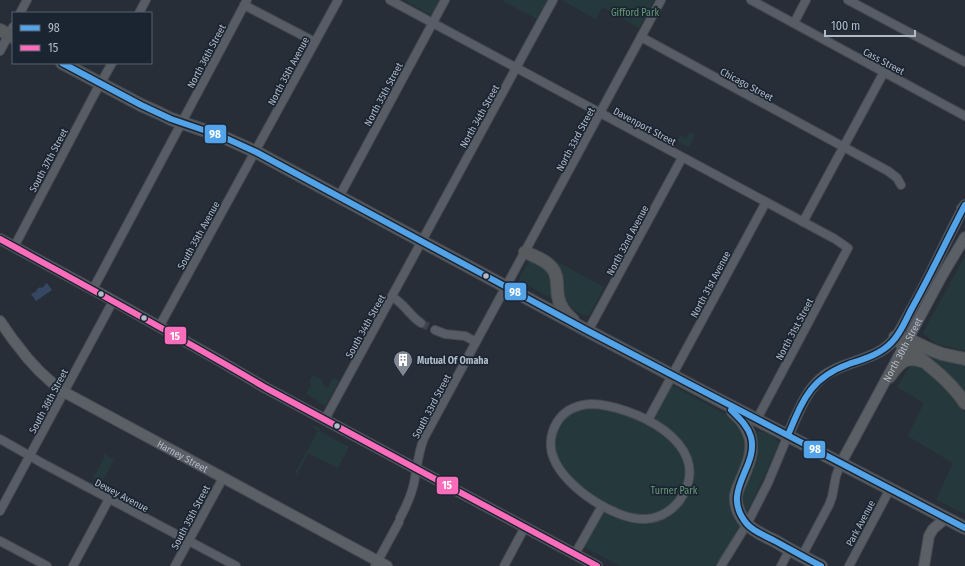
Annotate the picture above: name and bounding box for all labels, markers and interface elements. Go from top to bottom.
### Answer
park label: Gifford Park [611,7,659,19]
legend [12,12,152,64]
scale bar [825,12,915,38]
text: 100 m [831,19,860,33]
text: 98 [48,21,60,35]
street label: North 36th Street [185,22,229,90]
street label: North 35th Avenue [266,35,312,108]
text: 15 [48,41,59,55]
street label: Cass Street [861,46,907,78]
street label: North 35th Street [362,60,406,128]
street label: Chicago Street [718,66,776,104]
street label: North 34th Street [458,82,503,150]
street label: North 33rd Street [554,105,598,173]
street label: Davenport Street [611,105,679,149]
line badge: 98 [204,124,227,144]
street label: South 37th Street [27,126,71,194]
text: 98 [209,128,221,141]
street label: South 35th Avenue [175,199,223,272]
street label: North 32nd Avenue [604,203,651,278]
street label: North 31st Avenue [688,249,734,320]
unlabelled marker [481,271,491,281]
line badge: 98 [504,282,527,301]
text: 98 [509,286,521,299]
unlabelled marker [96,289,106,299]
street label: South 34th Street [343,292,389,360]
street label: North 31st Street [774,296,817,362]
unlabelled marker [139,313,149,323]
street label: North 30th Street [881,315,926,384]
line badge: 15 [164,326,187,345]
text: 15 [170,330,181,343]
building icon: Mutual Of Omaha [392,349,414,377]
place label: Mutual Of Omaha [417,355,489,367]
street label: South 36th Street [27,367,71,436]
street label: South 33rd Street [410,372,454,441]
unlabelled marker [332,421,342,431]
street label: Harney Street [155,438,210,476]
line badge: 98 [803,440,826,459]
text: 98 [809,443,821,456]
line badge: 15 [436,476,459,495]
street label: Dewey Avenue [93,477,150,515]
text: 15 [442,479,453,492]
street label: South 35th Street [169,483,213,552]
park label: Turner Park [651,485,698,497]
street label: Park Avenue [844,498,878,548]

